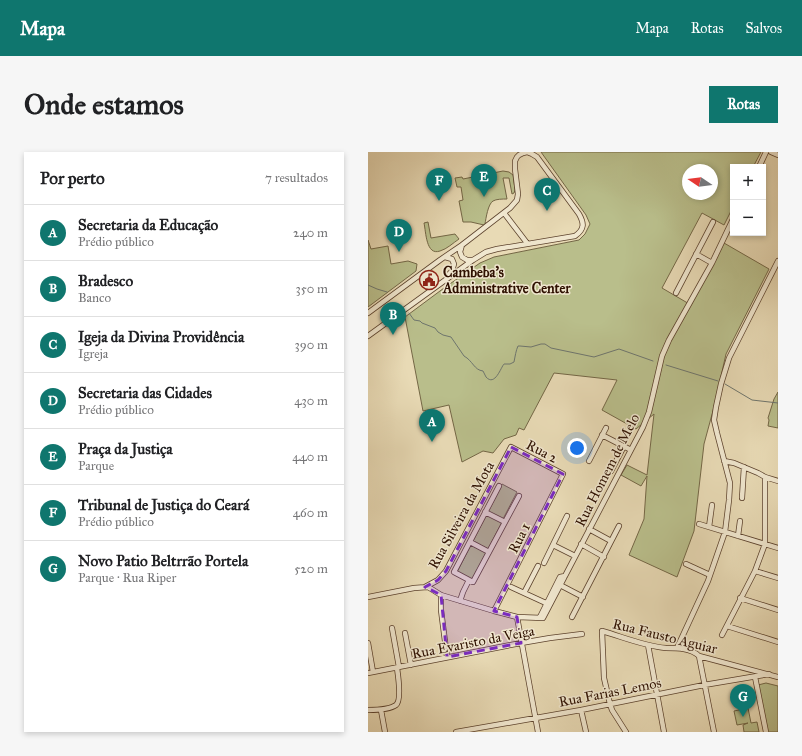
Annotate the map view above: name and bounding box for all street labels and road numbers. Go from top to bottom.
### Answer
street label: Rua Homem de Melo [572,411,643,530]
street label: Rua 2 [523,436,560,467]
street label: Rua Silveira da Mota [425,458,498,572]
street label: Rua 1 [505,520,534,556]
street label: Rua Fausto Aguiar [611,615,720,658]
street label: Rua Evaristo da Veiga [410,622,536,663]
street label: Rua Farias Lemos [557,674,663,711]

